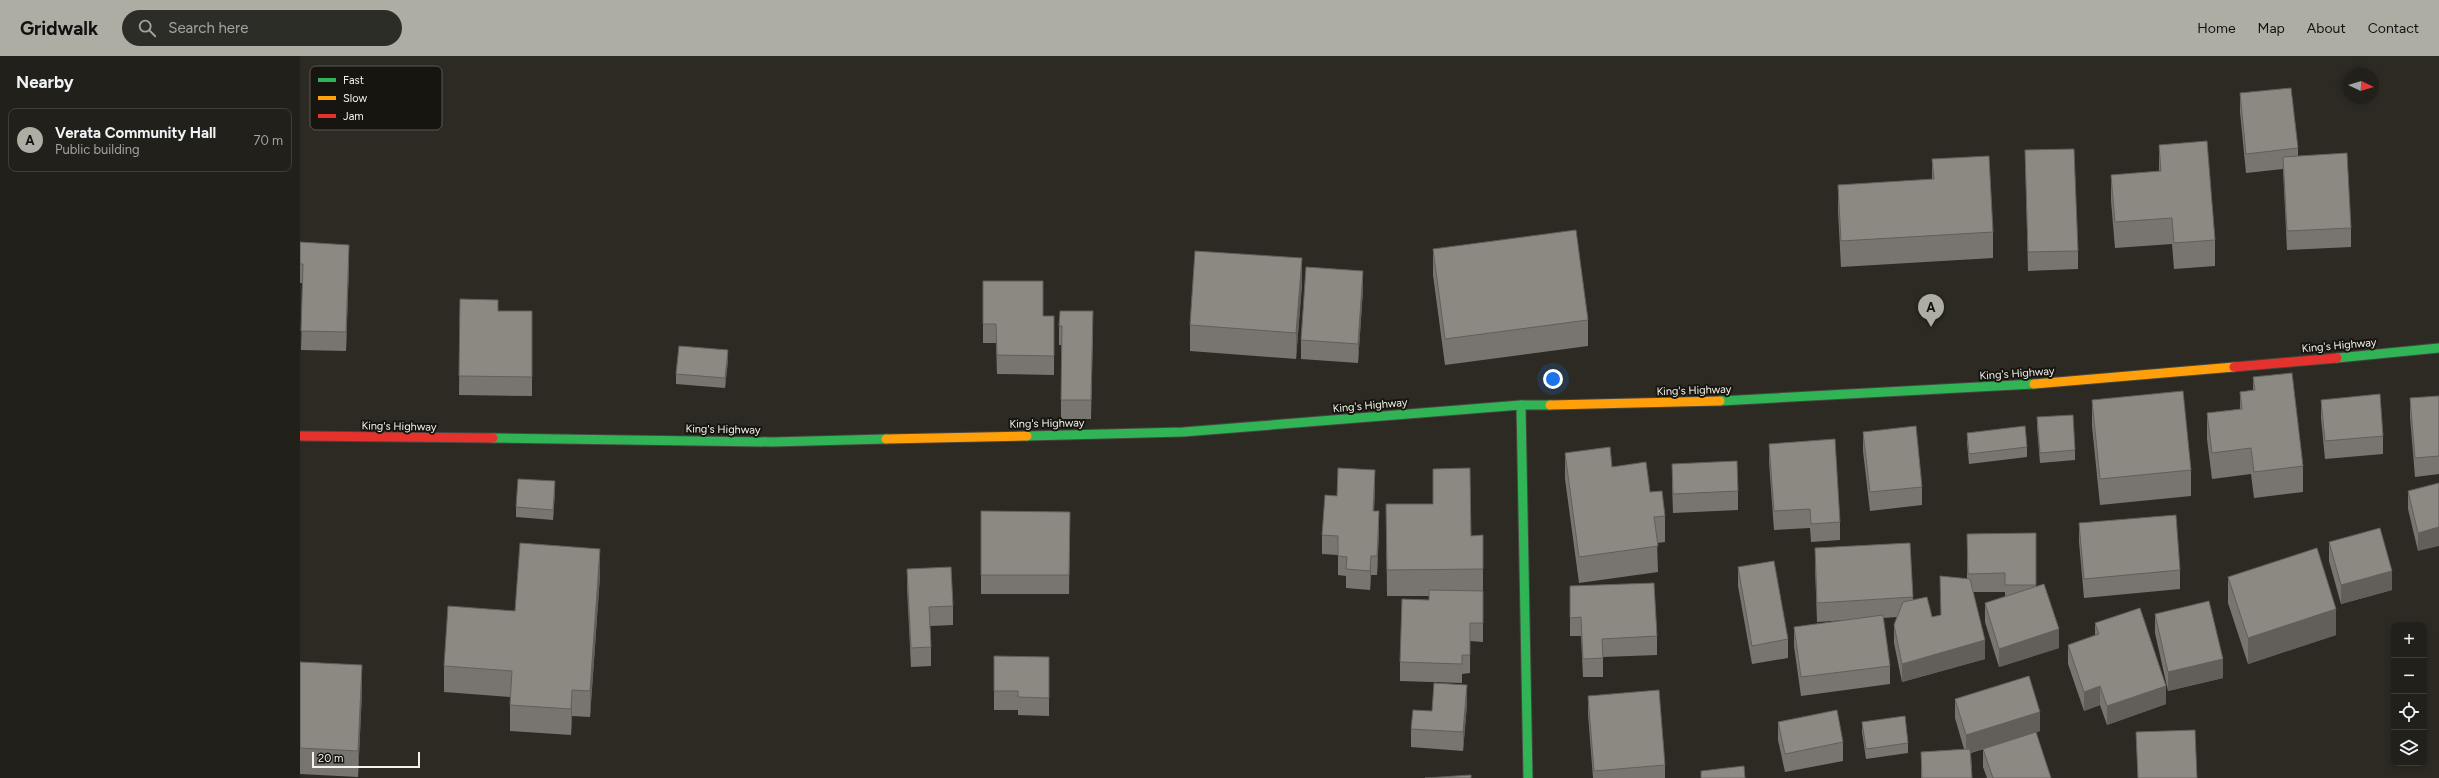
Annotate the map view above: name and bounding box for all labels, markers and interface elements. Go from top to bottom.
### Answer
search box [122,10,402,46]
text: Gridwalk [20,17,98,40]
icon: search [136,17,158,39]
text: Search here [168,19,248,37]
text: Home [2197,20,2236,37]
text: Map [2258,20,2285,37]
text: About [2307,20,2346,37]
text: Contact [2368,20,2419,37]
legend [310,66,442,130]
north arrow [2343,68,2379,104]
text: Nearby [16,72,74,92]
text: Fast [343,74,364,87]
text: Slow [343,92,367,105]
text: Jam [343,110,364,123]
text: Verata Community Hall [55,124,216,142]
text: A [25,133,35,148]
text: 70 m [253,133,283,148]
text: Public building [55,142,140,157]
pin: A [1918,294,1944,327]
street label: King's Highway [2301,336,2377,355]
street label: King's Highway [1979,364,2055,383]
your location [1543,369,1563,389]
street label: King's Highway [1656,383,1732,398]
street label: King's Highway [1332,396,1408,415]
street label: King's Highway [1009,416,1085,431]
street label: King's Highway [361,419,437,434]
street label: King's Highway [685,422,761,437]
map controls [2391,622,2427,766]
button: + [2391,622,2427,658]
button: − [2391,658,2427,694]
button: locate [2391,694,2427,730]
button: layers [2391,730,2427,766]
scale bar [312,750,420,769]
text: 20 m [318,752,343,765]

